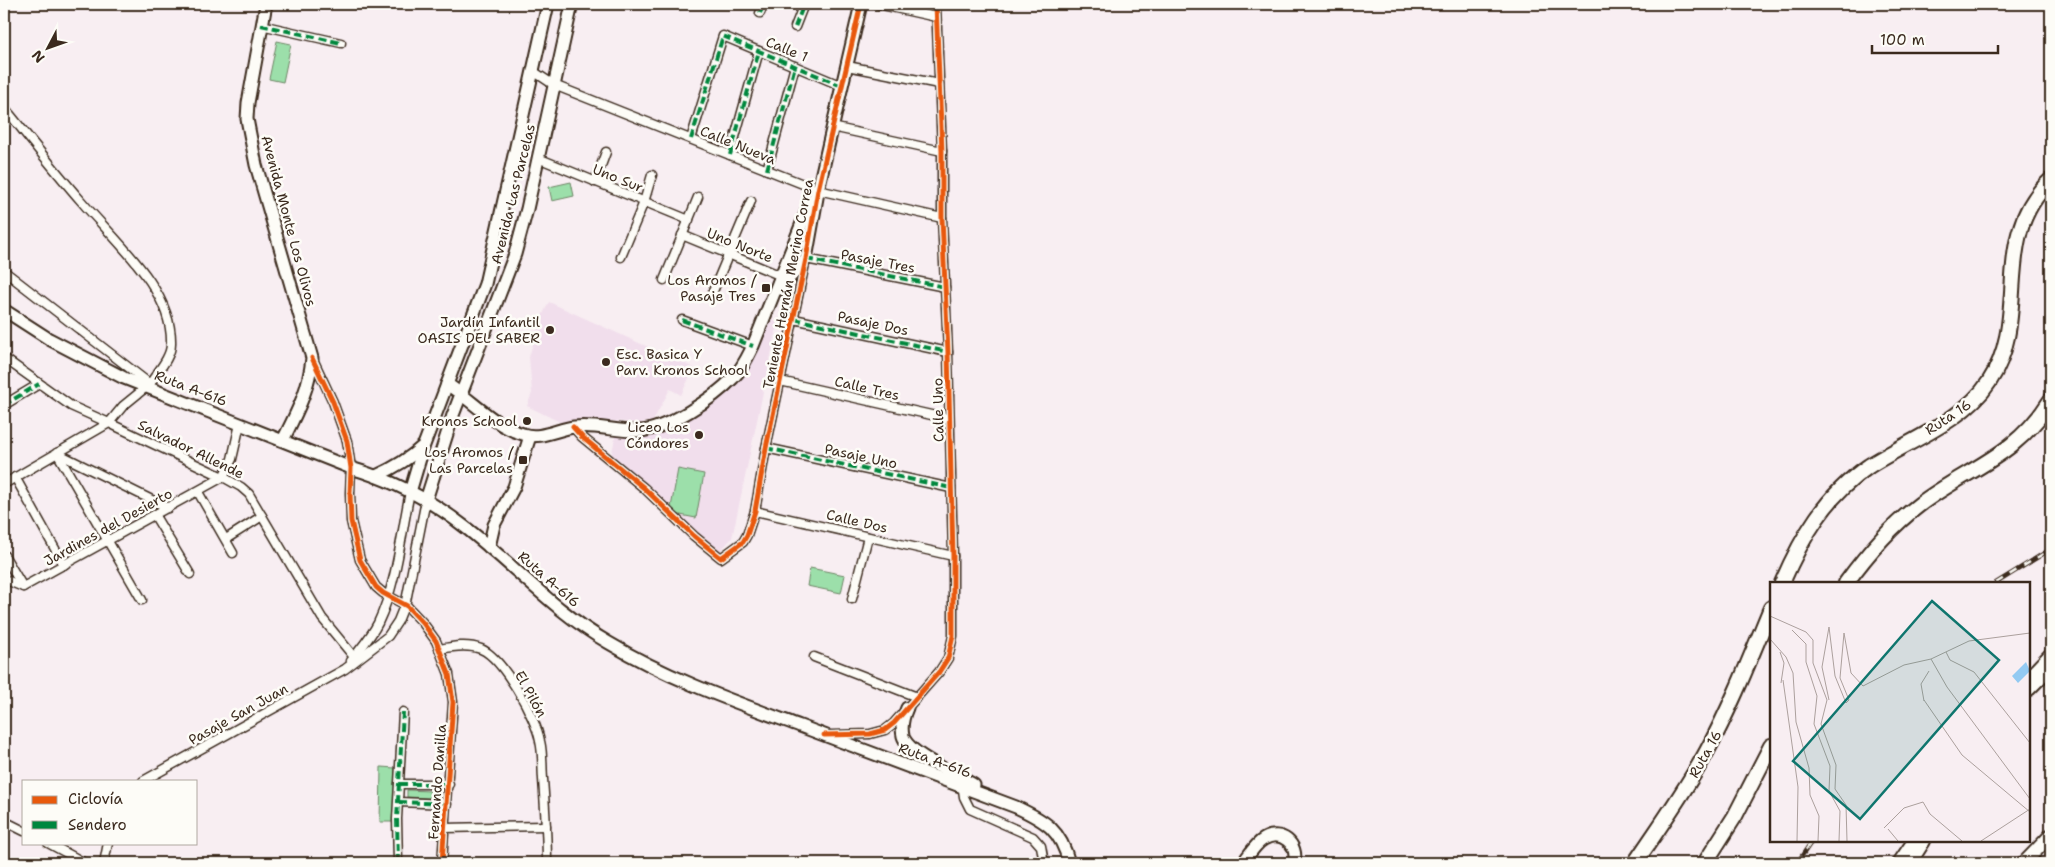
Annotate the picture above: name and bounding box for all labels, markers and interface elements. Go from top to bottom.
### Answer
north arrow [22,22,72,72]
scale bar [1872,22,1999,54]
text: 100 m [1880,30,1925,50]
street label: Calle 1 [763,32,811,66]
text: N [28,46,49,67]
street label: Avenida Las Parcelas [487,122,539,266]
street label: Calle Nueva [697,122,779,168]
street label: Avenida Monte Los Olivos [257,133,321,309]
street label: Uno Sur [590,160,646,196]
street label: Teniente Hernán Merino Correa [759,177,817,391]
street label: Uno Norte [704,224,776,266]
street label: Pasaje Tres [839,245,917,277]
place label: Los Aromos / Pasaje Tres [667,271,757,305]
marker: Los Aromos / Pasaje Tres [760,282,772,294]
street label: Pasaje Dos [836,307,910,339]
place label: Jardín Infantil OASIS DEL SABER [417,313,541,347]
marker: Jardín Infantil OASIS DEL SABER [544,324,556,336]
place label: Esc. Basica Y Parv. Kronos School [616,345,749,379]
marker: Esc. Basica Y Parv. Kronos School [600,356,612,368]
street label: Ruta A-616 [152,366,230,410]
street label: Calle Tres [833,372,901,404]
street label: Calle Uno [928,378,948,442]
street label: Ruta 16 [1922,395,1974,439]
place label: Kronos School [422,412,518,430]
marker: Kronos School [521,415,533,427]
street label: Salvador Allende [135,416,247,483]
place label: Liceo Los Cóndores [626,418,689,452]
marker: Liceo Los Cóndores [693,429,705,441]
street label: Pasaje Uno [823,440,899,472]
place label: Los Aromos / Las Parcelas [424,443,514,477]
marker: Los Aromos / Las Parcelas [517,454,529,466]
street label: Jardines del Desierto [41,484,175,570]
street label: Calle Dos [825,505,889,537]
street label: Ruta A-616 [514,547,584,611]
inset map [1770,582,2030,842]
street label: El Pilón [511,668,551,721]
street label: Pasaje San Juan [185,679,291,749]
street label: Fernando Danilla [424,723,450,840]
street label: Ruta 16 [1685,727,1725,781]
street label: Ruta A-616 [896,738,974,782]
legend [22,780,198,844]
text: Ciclovía [68,789,124,809]
text: Sendero [68,815,127,835]

